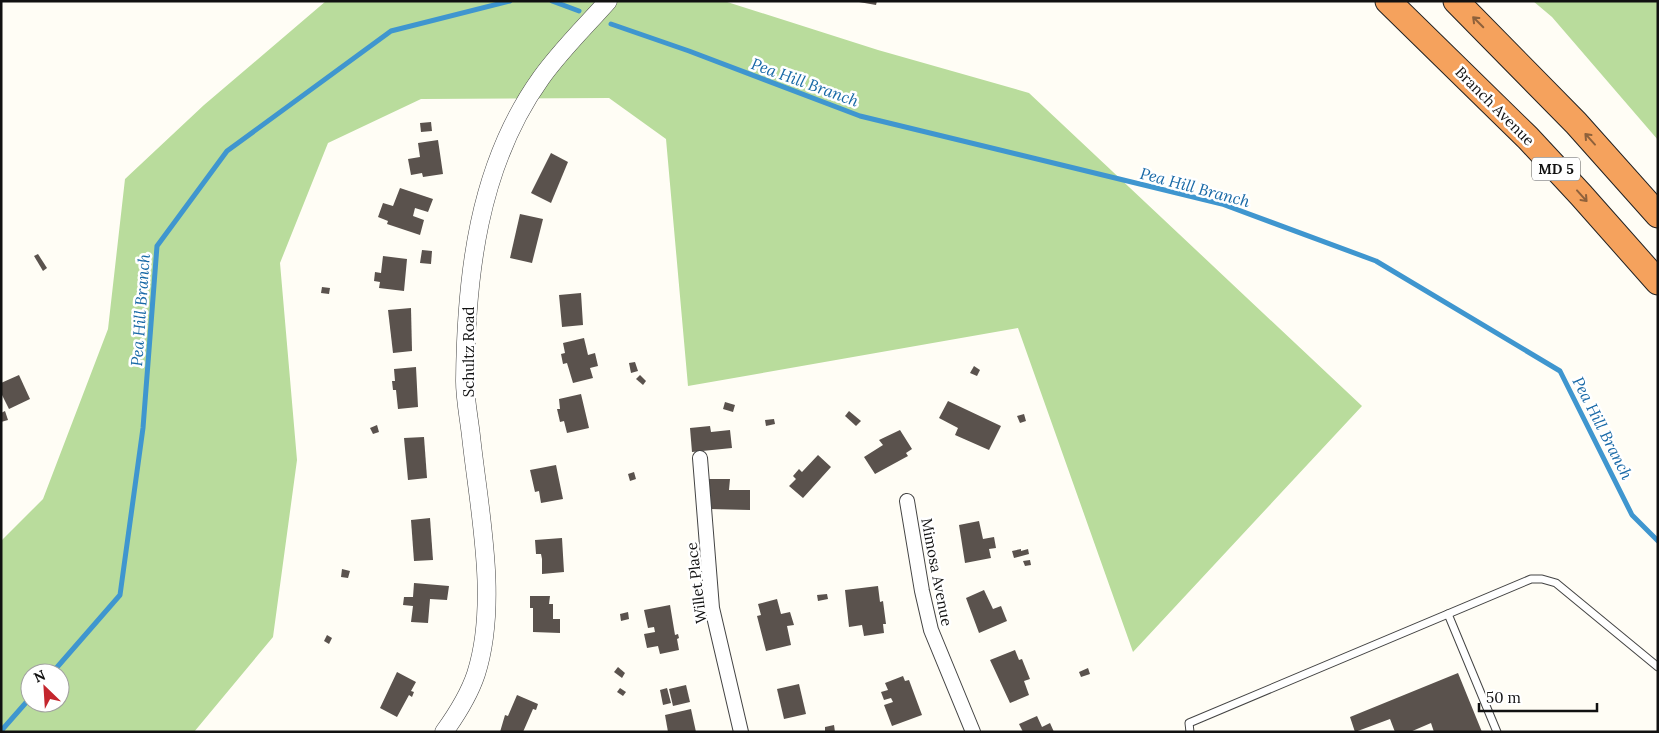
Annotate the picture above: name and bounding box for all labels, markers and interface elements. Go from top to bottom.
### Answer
one-way arrow [1472,16,1485,28]
water label: Pea Hill Branch [749,53,861,111]
street label: Branch Avenue [1451,62,1539,150]
one-way arrow [1585,133,1596,146]
road number: MD 5 [1532,157,1580,180]
water label: Pea Hill Branch [1138,163,1252,211]
one-way arrow [1576,189,1588,202]
water label: Pea Hill Branch [126,253,154,367]
street label: Schultz Road [459,307,478,397]
water label: Pea Hill Branch [1568,373,1638,483]
street label: Mimosa Avenue [917,516,957,628]
street label: Willet Place [682,541,710,625]
north arrow [20,663,70,713]
text: N [31,666,48,687]
scale bar [1479,680,1596,712]
text: 50 m [1486,688,1521,707]

